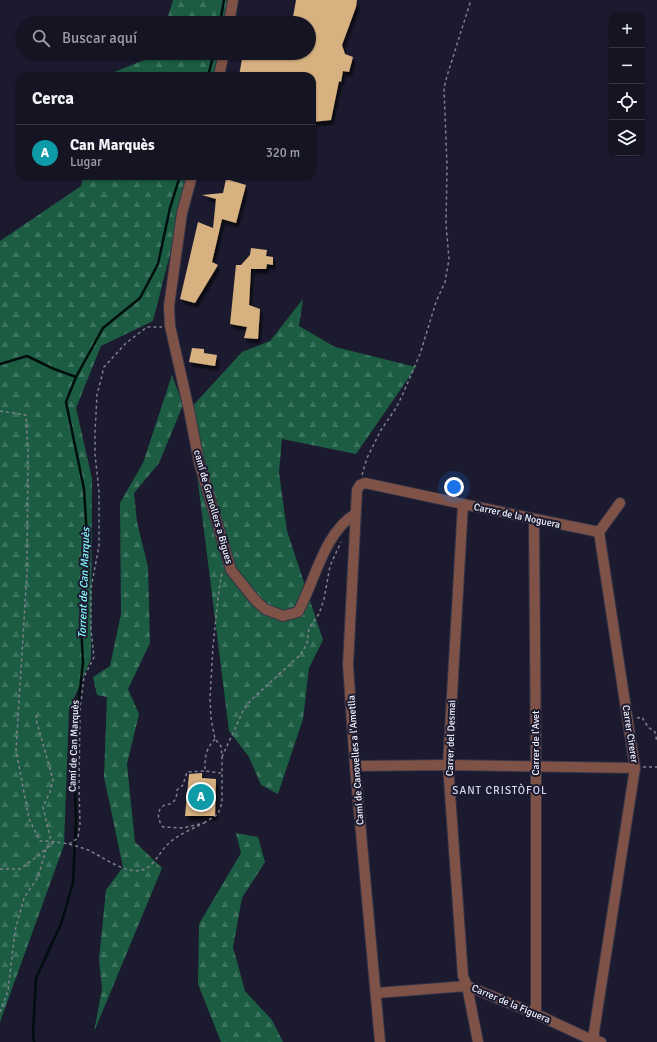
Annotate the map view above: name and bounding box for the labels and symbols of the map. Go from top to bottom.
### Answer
street label: camí de Granollers a Bigues [191,449,235,566]
your location [444,477,464,497]
street label: Carrer de la Noguera [473,501,561,531]
water label: Torrent de Can Marquès [76,526,92,639]
street label: Camí de Canovelles a l'Ametlla [345,695,367,825]
street label: Camí de Can Marquès [66,699,82,792]
street label: Carrer del Desmai [444,700,458,776]
street label: Carrer Cirerer [619,704,641,764]
street label: Carrer de l'Avet [530,710,542,776]
pin: A [188,782,214,812]
district label: SANT CRISTÒFOL [452,783,548,797]
street label: Carrer de la Figuera [470,982,552,1026]

